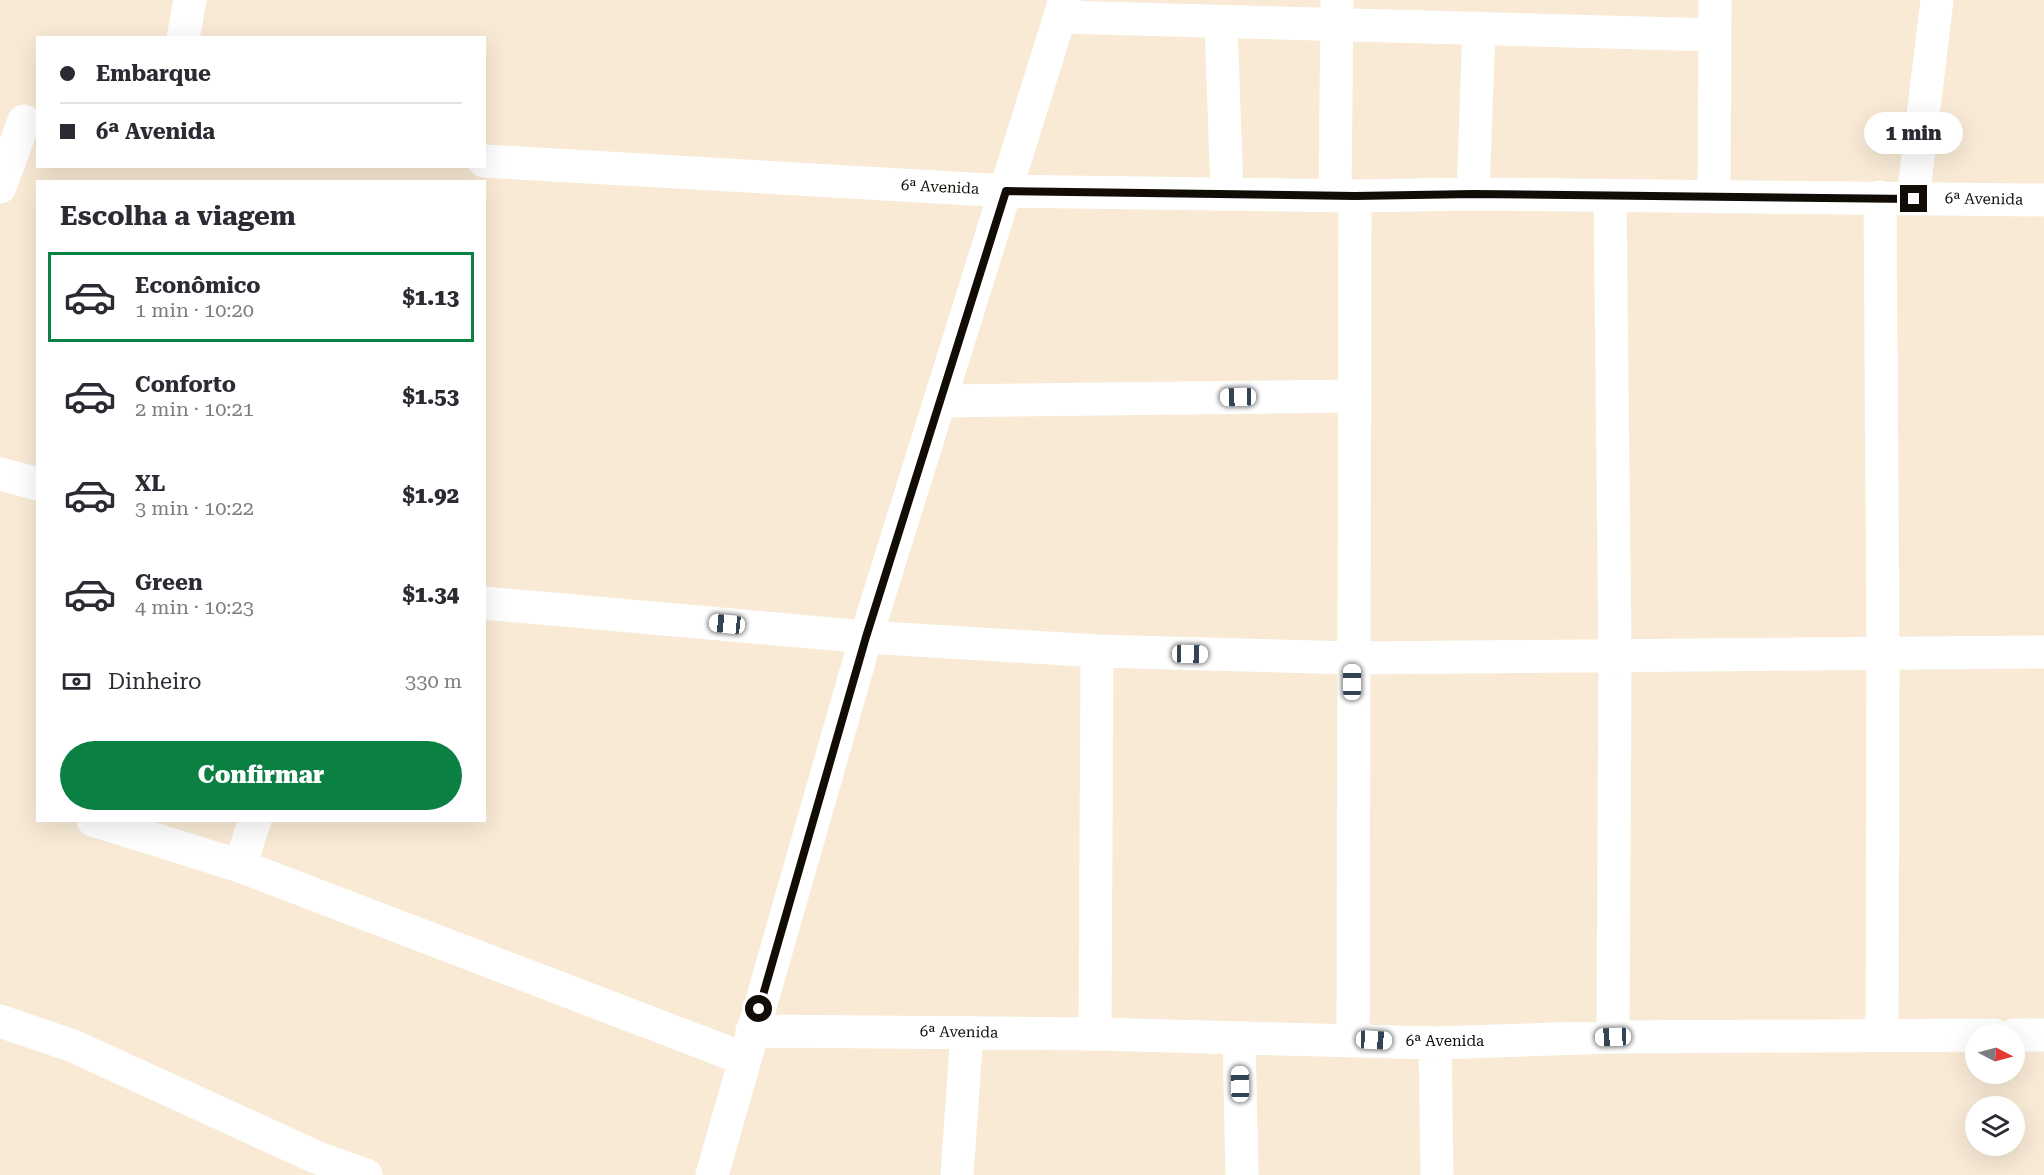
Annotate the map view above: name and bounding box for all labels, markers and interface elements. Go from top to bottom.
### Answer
text: Embarque [96,61,211,86]
callout: 1 min [1864,112,1964,154]
text: 6ª Avenida [96,119,215,144]
text: 1 min [1885,121,1942,145]
street label: 6ª Avenida [900,176,980,198]
route end [1900,185,1927,212]
street label: 6ª Avenida [1945,189,2023,209]
text: Escolha a viagem [60,200,296,232]
icon: car [63,270,117,324]
text: Econômico [135,273,261,298]
text: $1.13 [402,285,459,310]
text: 1 min · 10:20 [135,298,254,322]
icon: car [63,369,117,423]
text: Conforto [135,372,236,397]
text: $1.53 [402,384,459,409]
car [1220,388,1256,406]
text: 2 min · 10:21 [135,397,254,421]
icon: car [63,468,117,522]
text: XL [135,471,165,496]
text: $1.92 [402,483,459,508]
text: 3 min · 10:22 [135,496,254,520]
icon: car [63,567,117,621]
text: Green [135,570,203,595]
text: $1.34 [402,582,459,607]
text: 4 min · 10:23 [135,595,254,619]
car [708,613,746,635]
car [1172,645,1208,663]
car [1343,664,1361,700]
icon: cash [60,665,93,698]
text: Dinheiro [108,669,202,694]
text: 330 m [405,669,462,693]
button: Confirmar [60,741,462,810]
route start [745,995,772,1022]
street label: 6ª Avenida [920,1022,998,1042]
north arrow [1965,1024,2025,1084]
map controls [1965,1024,2025,1156]
car [1595,1027,1631,1047]
car [1356,1030,1392,1050]
street label: 6ª Avenida [1406,1032,1484,1050]
car [1231,1066,1249,1102]
button: layers [1965,1096,2025,1156]

